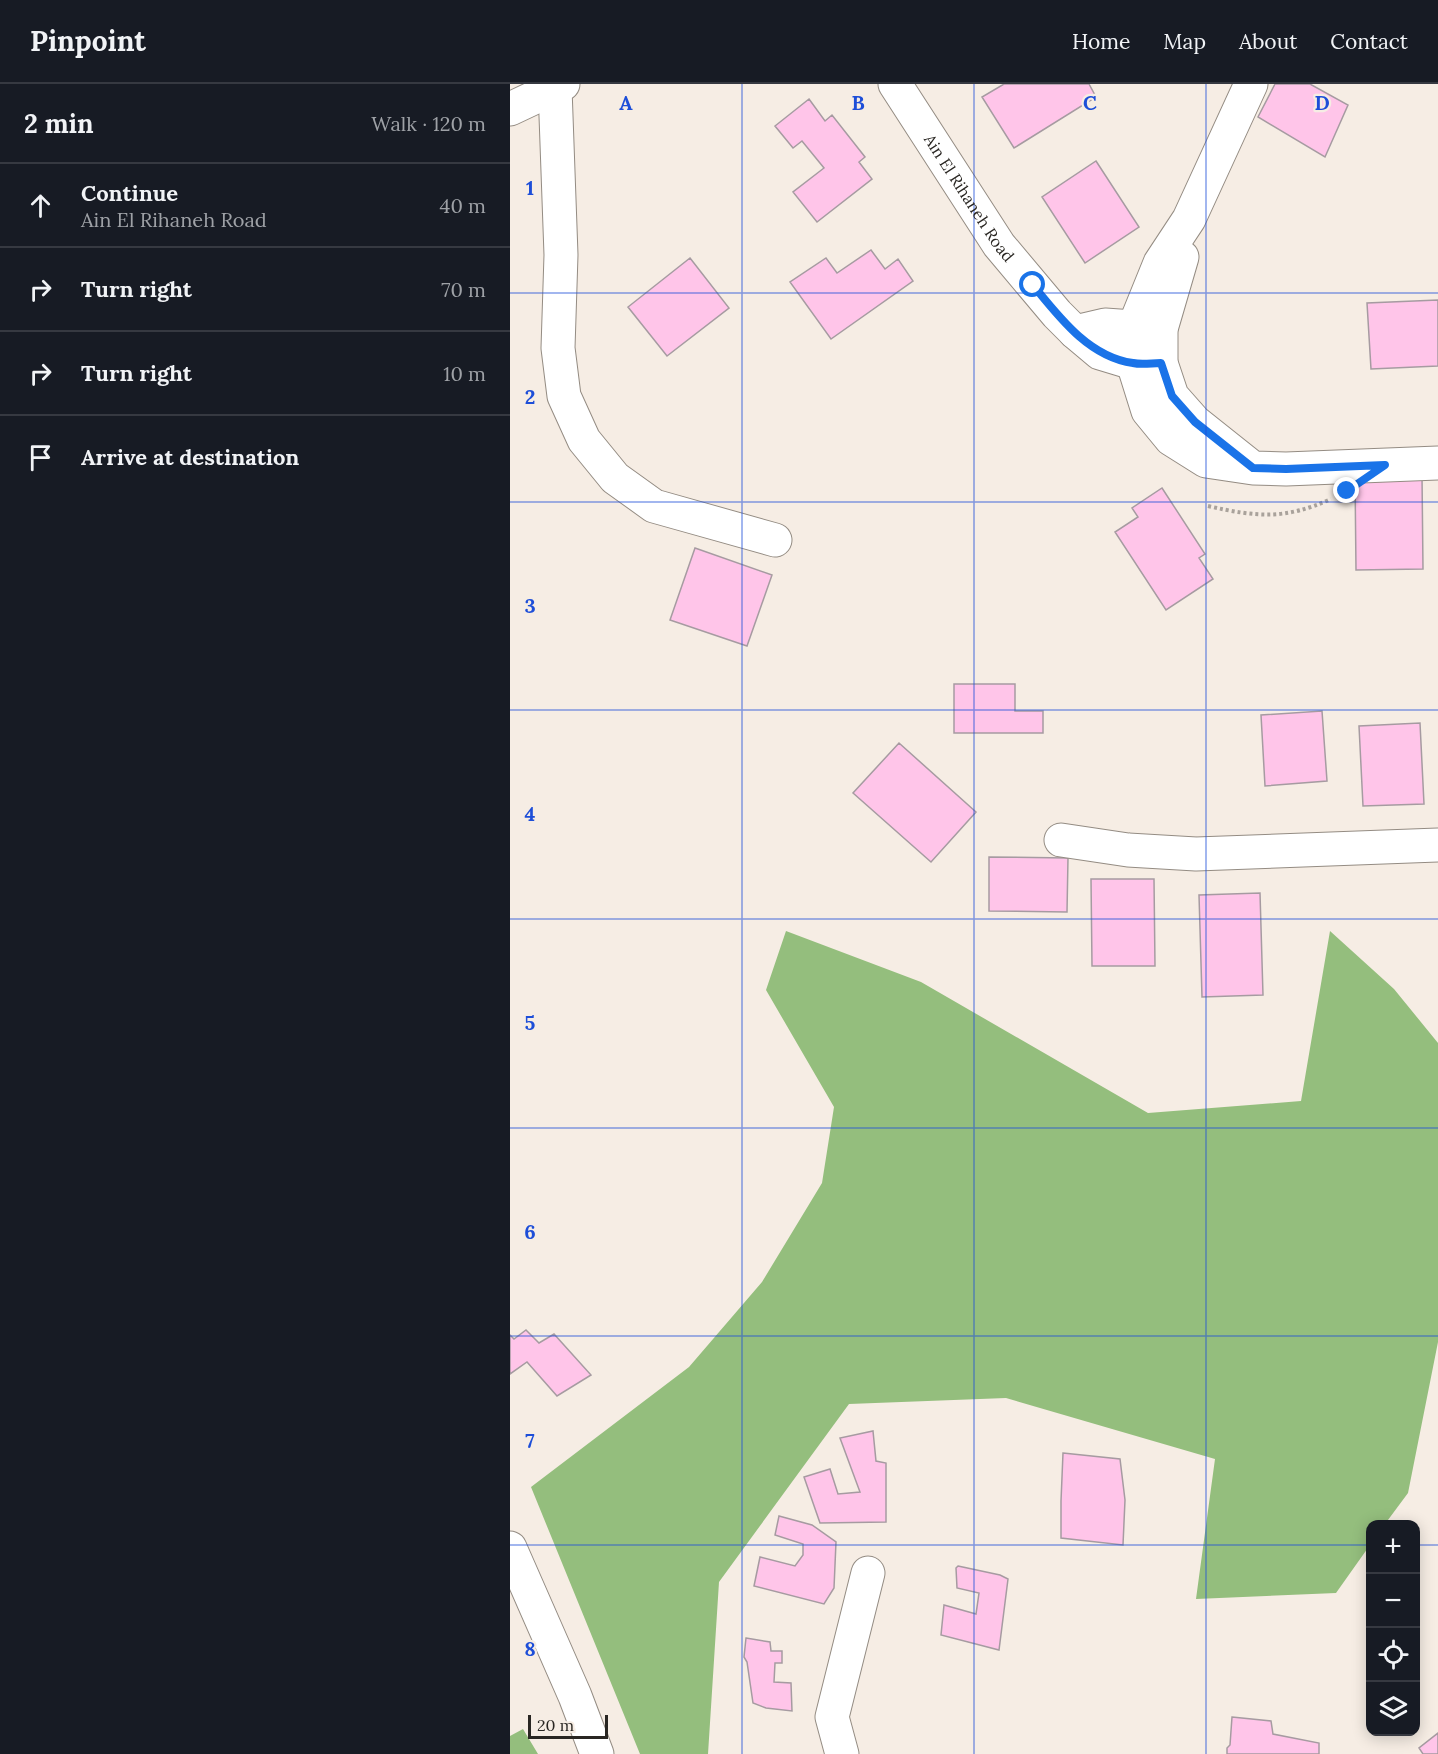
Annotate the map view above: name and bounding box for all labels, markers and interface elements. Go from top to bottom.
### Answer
text: Pinpoint [30,23,146,59]
text: Home [1072,28,1130,55]
text: Map [1163,28,1206,55]
text: About [1239,28,1297,55]
text: Contact [1330,28,1408,55]
text: A [619,90,633,115]
text: B [851,90,865,115]
text: C [1083,90,1097,115]
text: D [1314,90,1330,115]
text: 2 min [24,107,94,140]
text: Walk · 120 m [371,111,486,136]
street label: Ain El Rihaneh Road [919,129,1019,266]
text: 1 [526,175,534,200]
text: Continue [81,179,178,207]
icon: ahead [24,189,57,222]
text: 40 m [440,193,486,218]
text: Ain El Rihaneh Road [81,207,267,232]
route start [1019,271,1045,297]
icon: right [24,273,57,306]
text: Turn right [81,275,192,303]
text: 70 m [441,277,486,302]
icon: right [24,357,57,390]
text: Turn right [81,359,192,387]
text: 10 m [443,361,486,386]
text: 2 [525,384,535,409]
icon: arrive [24,441,57,474]
text: Arrive at destination [81,443,299,471]
route end [1333,477,1359,503]
text: 3 [524,593,536,618]
text: 4 [525,801,536,826]
text: 5 [525,1010,536,1035]
text: 6 [524,1219,536,1244]
text: 7 [525,1428,535,1453]
map controls [1366,1520,1420,1736]
button: + [1366,1520,1420,1574]
button: − [1366,1574,1420,1628]
button: locate [1366,1628,1420,1682]
text: 8 [524,1636,536,1661]
button: layers [1366,1682,1420,1736]
scale bar [528,1712,608,1740]
text: 20 m [537,1715,574,1735]

